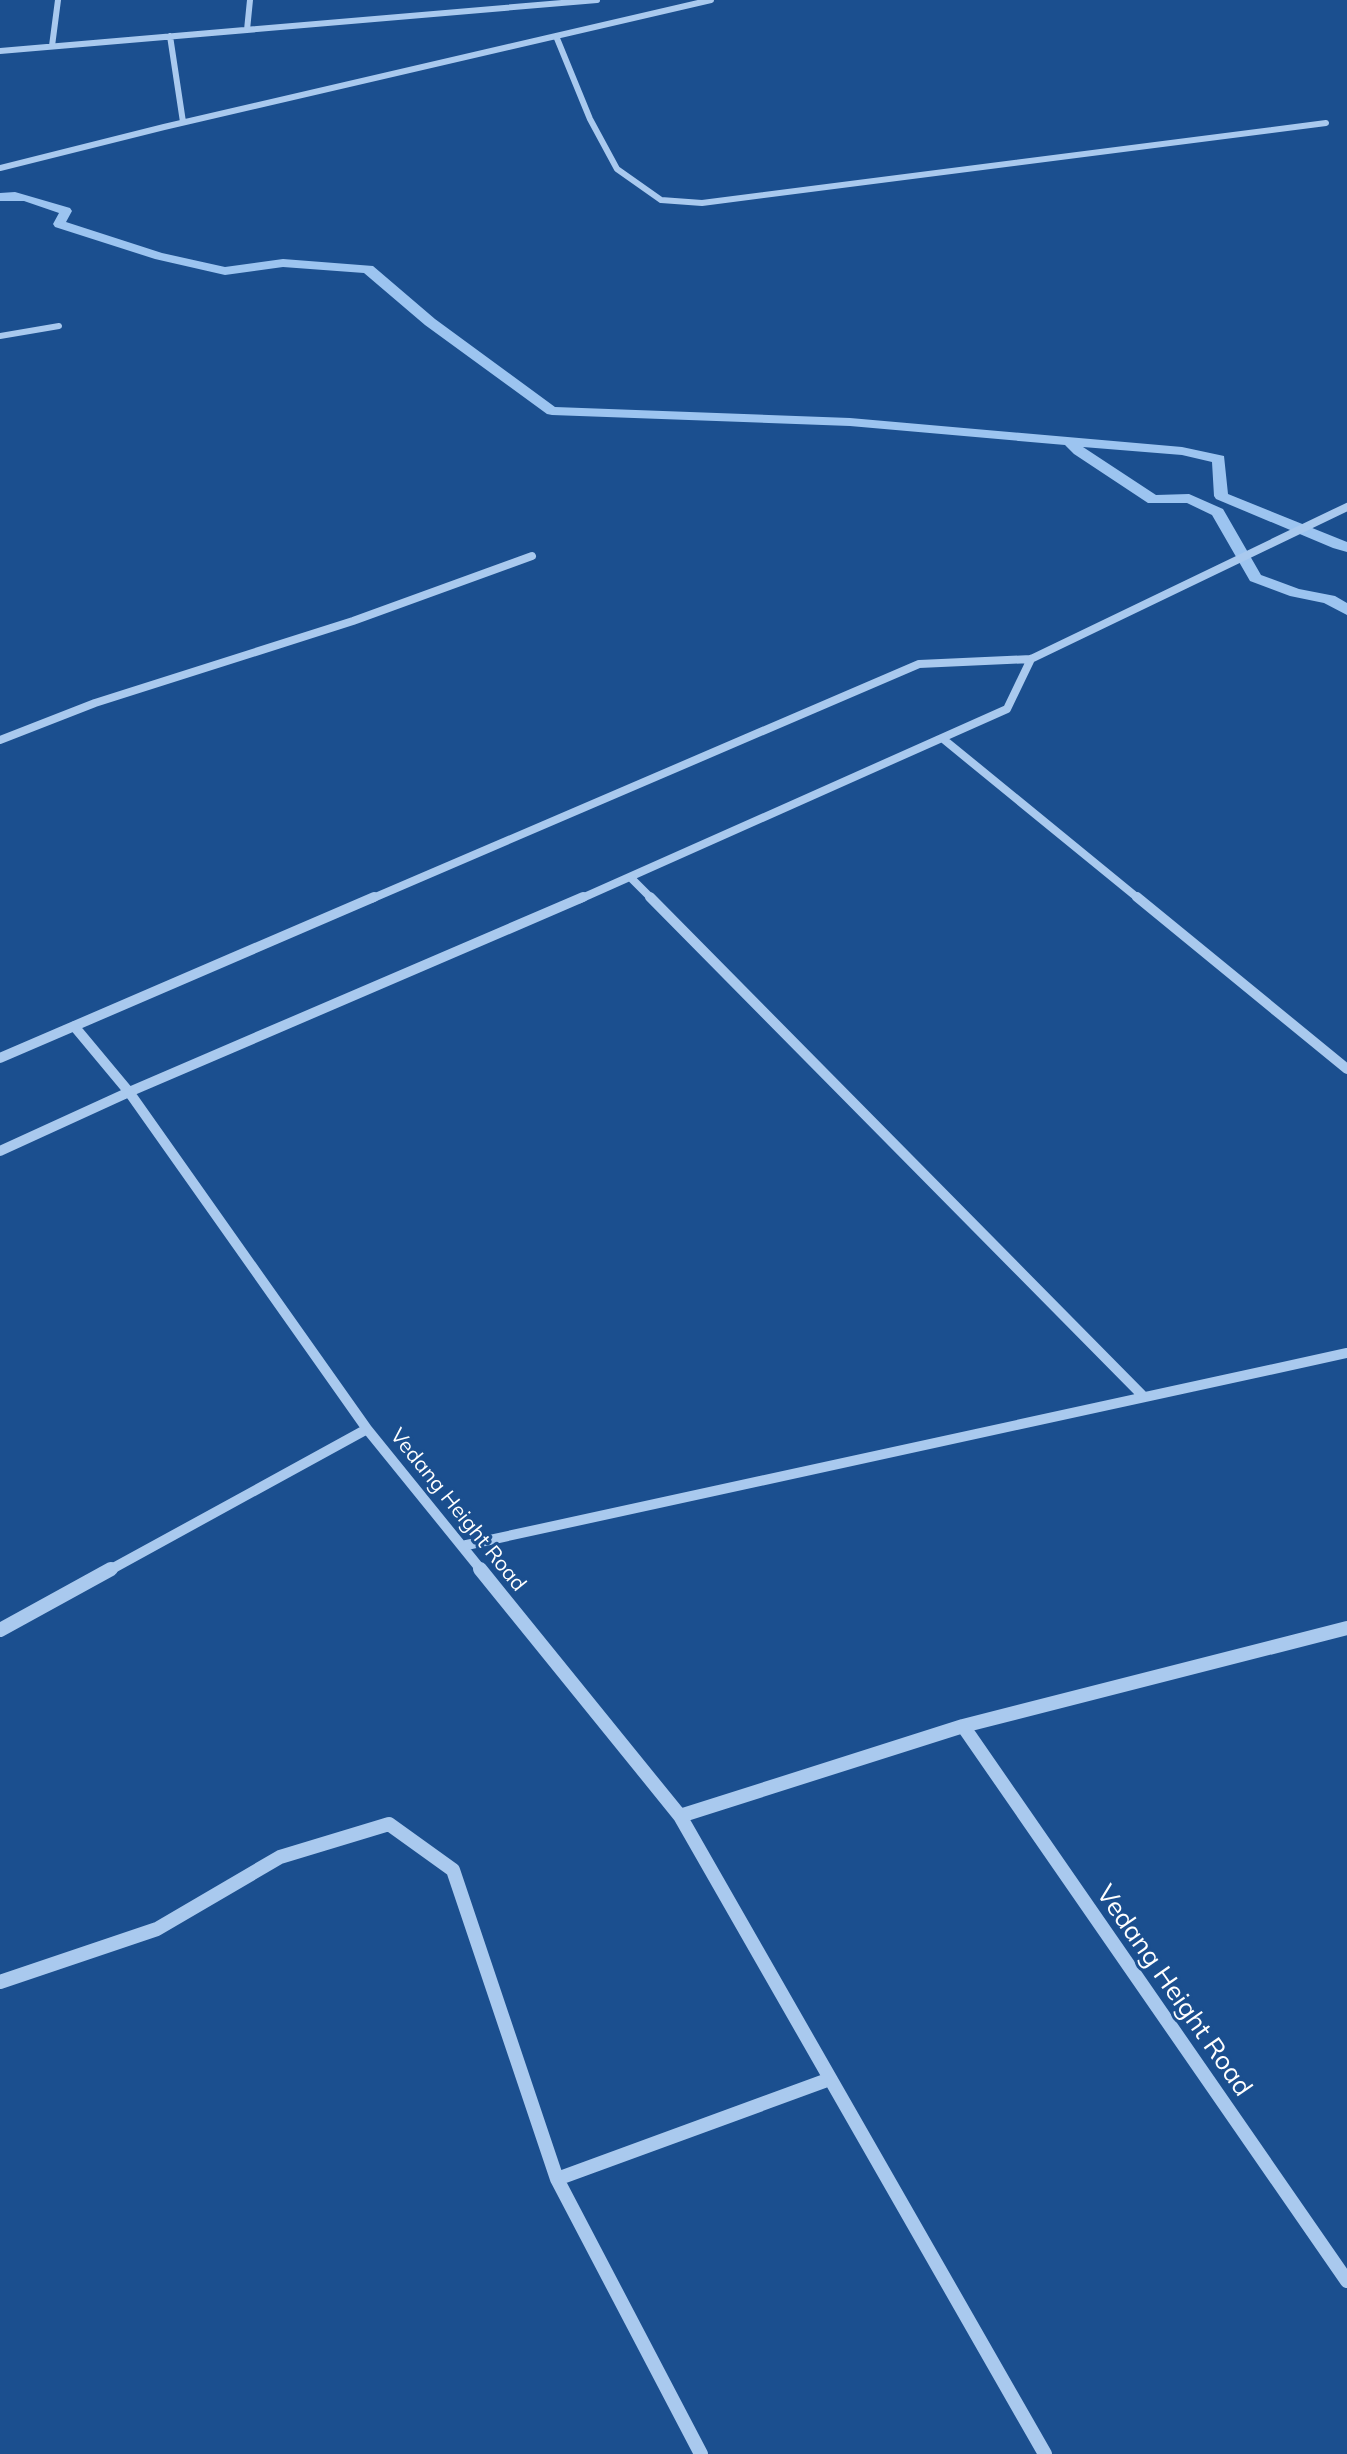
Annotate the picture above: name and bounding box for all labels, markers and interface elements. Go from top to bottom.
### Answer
street label: Vedang Height Road [385,1422,533,1596]
street label: Vedang Height Road [1090,1878,1260,2102]

